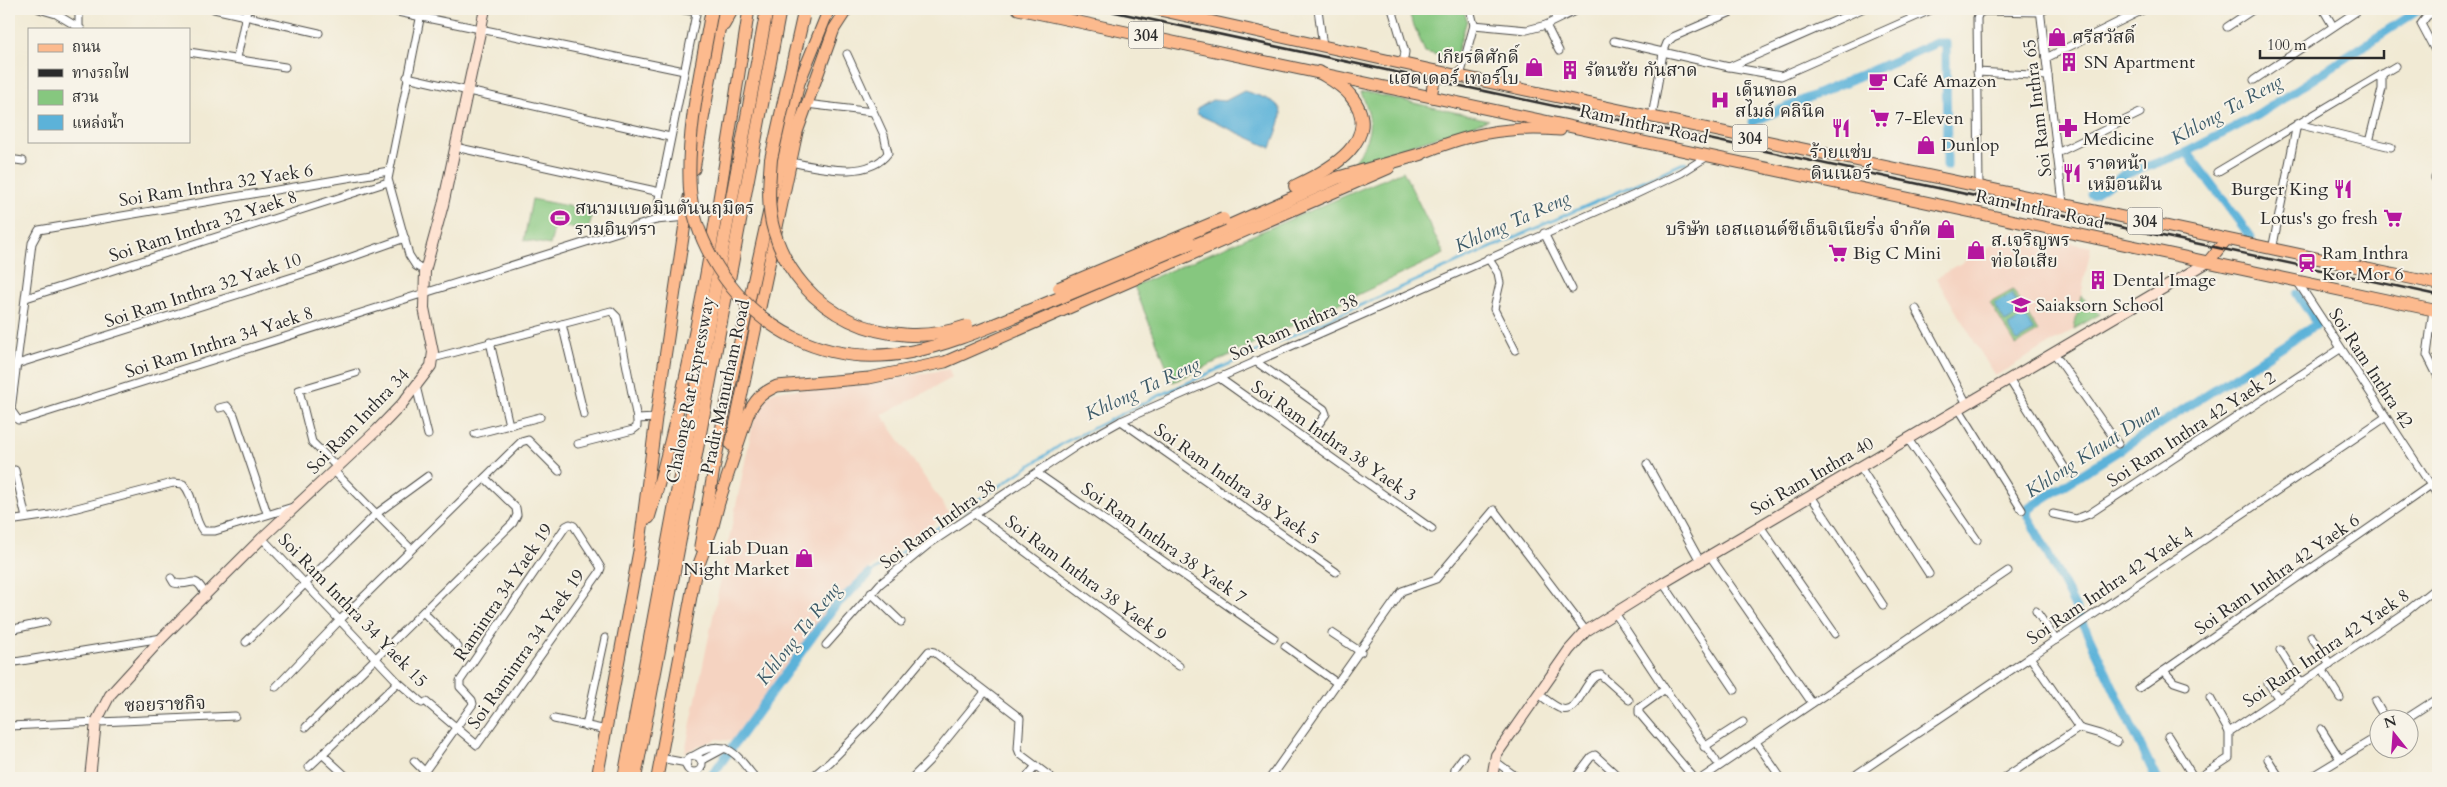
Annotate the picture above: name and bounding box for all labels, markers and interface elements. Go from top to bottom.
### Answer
road number: 304 [1128,22,1164,48]
place label: ศรีสวัสดิ์ [2072,23,2137,50]
shop icon: ศรีสวัสดิ์ [2046,26,2068,48]
legend [28,28,190,142]
scale bar [2260,28,2383,60]
text: 100 m [2267,35,2307,55]
text: ถนน [72,37,101,57]
street label: Soi Ram Inthra 65 [2017,38,2058,178]
place label: เกียรติศักดิ์ แฮดเดอร์ เทอร์โบ [1388,43,1520,91]
place label: SN Apartment [2084,50,2195,75]
building icon: SN Apartment [2058,51,2080,73]
shop icon: เกียรติศักดิ์ แฮดเดอร์ เทอร์โบ [1523,56,1545,78]
place label: รัตนชัย กันสาด [1585,58,1698,83]
building icon: รัตนชัย กันสาด [1559,59,1581,81]
text: ทางรถไฟ [72,62,129,83]
water label: Khlong Ta Reng [2166,68,2287,151]
place label: Café Amazon [1893,69,1998,94]
cafe icon: Café Amazon [1867,70,1889,92]
place label: เด็นทอล สไมล์ คลินิค [1735,78,1825,124]
text: สวน [72,87,99,107]
hospital icon: เด็นทอล สไมล์ คลินิค [1709,89,1731,111]
street label: Ram Inthra Road [1577,99,1711,150]
place label: 7-Eleven [1895,106,1964,131]
place label: Home Medicine [2083,106,2154,152]
supermarket icon: 7-Eleven [1869,107,1891,129]
text: แหล่งน้ำ [72,112,124,133]
restaurant icon: ร้ายแซ่บ ดินเนอร์ [1830,117,1852,139]
pharmacy icon: Home Medicine [2057,117,2079,139]
road number: 304 [1732,125,1768,152]
place label: Dunlop [1941,133,2000,158]
shop icon: Dunlop [1915,134,1937,156]
place label: ร้ายแซ่บ ดินเนอร์ [1810,140,1872,186]
place label: ราดหน้า เหมือนฝัน [2087,151,2162,197]
street label: Soi Ram Inthra 32 Yaek 6 [117,158,315,213]
restaurant icon: ราดหน้า เหมือนฝัน [2061,162,2083,184]
place label: Burger King [2231,177,2329,202]
restaurant icon: Burger King [2332,178,2354,200]
street label: Soi Ram Inthra 32 Yaek 8 [106,184,300,269]
street label: Ram Inthra Road [1973,184,2107,235]
water label: Khlong Ta Reng [1450,185,1575,259]
place label: สนามแบดมินตันนฤมิตร รามอินทรา [575,196,754,242]
place label: Lotus's go fresh [2260,206,2378,231]
sports icon: สนามแบดมินตันนฤมิตร รามอินทรา [549,207,571,229]
supermarket icon: Lotus's go fresh [2382,207,2404,229]
road number: 304 [2128,208,2162,235]
place label: บริษัท เอสแอนด์ซีเอ็นจิเนียริ่ง จำกัด [1666,215,1931,242]
shop icon: บริษัท เอสแอนด์ซีเอ็นจิเนียริ่ง จำกัด [1935,218,1957,240]
place label: ส.เจริญพร ท่อไอเสีย [1991,228,2070,274]
shop icon: ส.เจริญพร ท่อไอเสีย [1965,239,1987,261]
place label: Big C Mini [1853,241,1941,266]
place label: Ram Inthra Kor Mor 6 [2322,241,2409,287]
supermarket icon: Big C Mini [1827,242,1849,264]
street label: Soi Ram Inthra 32 Yaek 10 [102,247,305,334]
station icon: Ram Inthra Kor Mor 6 [2296,252,2318,274]
place label: Dental Image [2113,268,2216,293]
building icon: Dental Image [2087,269,2109,291]
street label: Soi Ram Inthra 38 [1226,288,1363,367]
place label: Saiaksorn School [2036,293,2164,318]
street label: Chalong Rat Expressway [660,294,721,486]
school or university icon: Saiaksorn School [2010,294,2032,316]
street label: Pradit Manutham Road [695,297,756,477]
street label: Soi Ram Inthra 34 Yaek 8 [122,300,316,385]
street label: Soi Ram Inthra 42 [2322,303,2419,433]
water label: Khlong Ta Reng [1081,351,1205,427]
street label: Soi Ram Inthra 34 [301,363,415,480]
street label: Soi Ram Inthra 42 Yaek 2 [2102,365,2280,493]
street label: Soi Ram Inthra 38 Yaek 3 [1246,375,1421,508]
water label: Khlong Khuat Duan [2020,397,2166,504]
street label: Soi Ram Inthra 38 Yaek 5 [1149,418,1324,551]
street label: Soi Ram Inthra 40 [1746,431,1878,522]
street label: Soi Ram Inthra 38 [875,474,1002,575]
street label: Soi Ram Inthra 38 Yaek 7 [1076,477,1251,610]
street label: Soi Ram Inthra 42 Yaek 6 [2190,508,2365,641]
street label: Soi Ram Inthra 38 Yaek 9 [1000,509,1172,647]
street label: Ramintra 34 Yaek 19 [448,518,559,666]
street label: Soi Ram Inthra 42 Yaek 4 [2022,520,2199,651]
street label: Soi Ram Inthra 34 Yaek 15 [272,528,433,693]
place label: Liab Duan Night Market [683,536,790,582]
shop icon: Liab Duan Night Market [793,547,815,569]
street label: Soi Ramintra 34 Yaek 19 [462,564,591,734]
water label: Khlong Ta Reng [750,576,848,691]
street label: Soi Ram Inthra 42 Yaek 8 [2238,583,2415,714]
street label: ซอยราชกิจ [124,691,206,718]
north arrow [2370,710,2420,760]
text: N [2382,711,2399,733]

